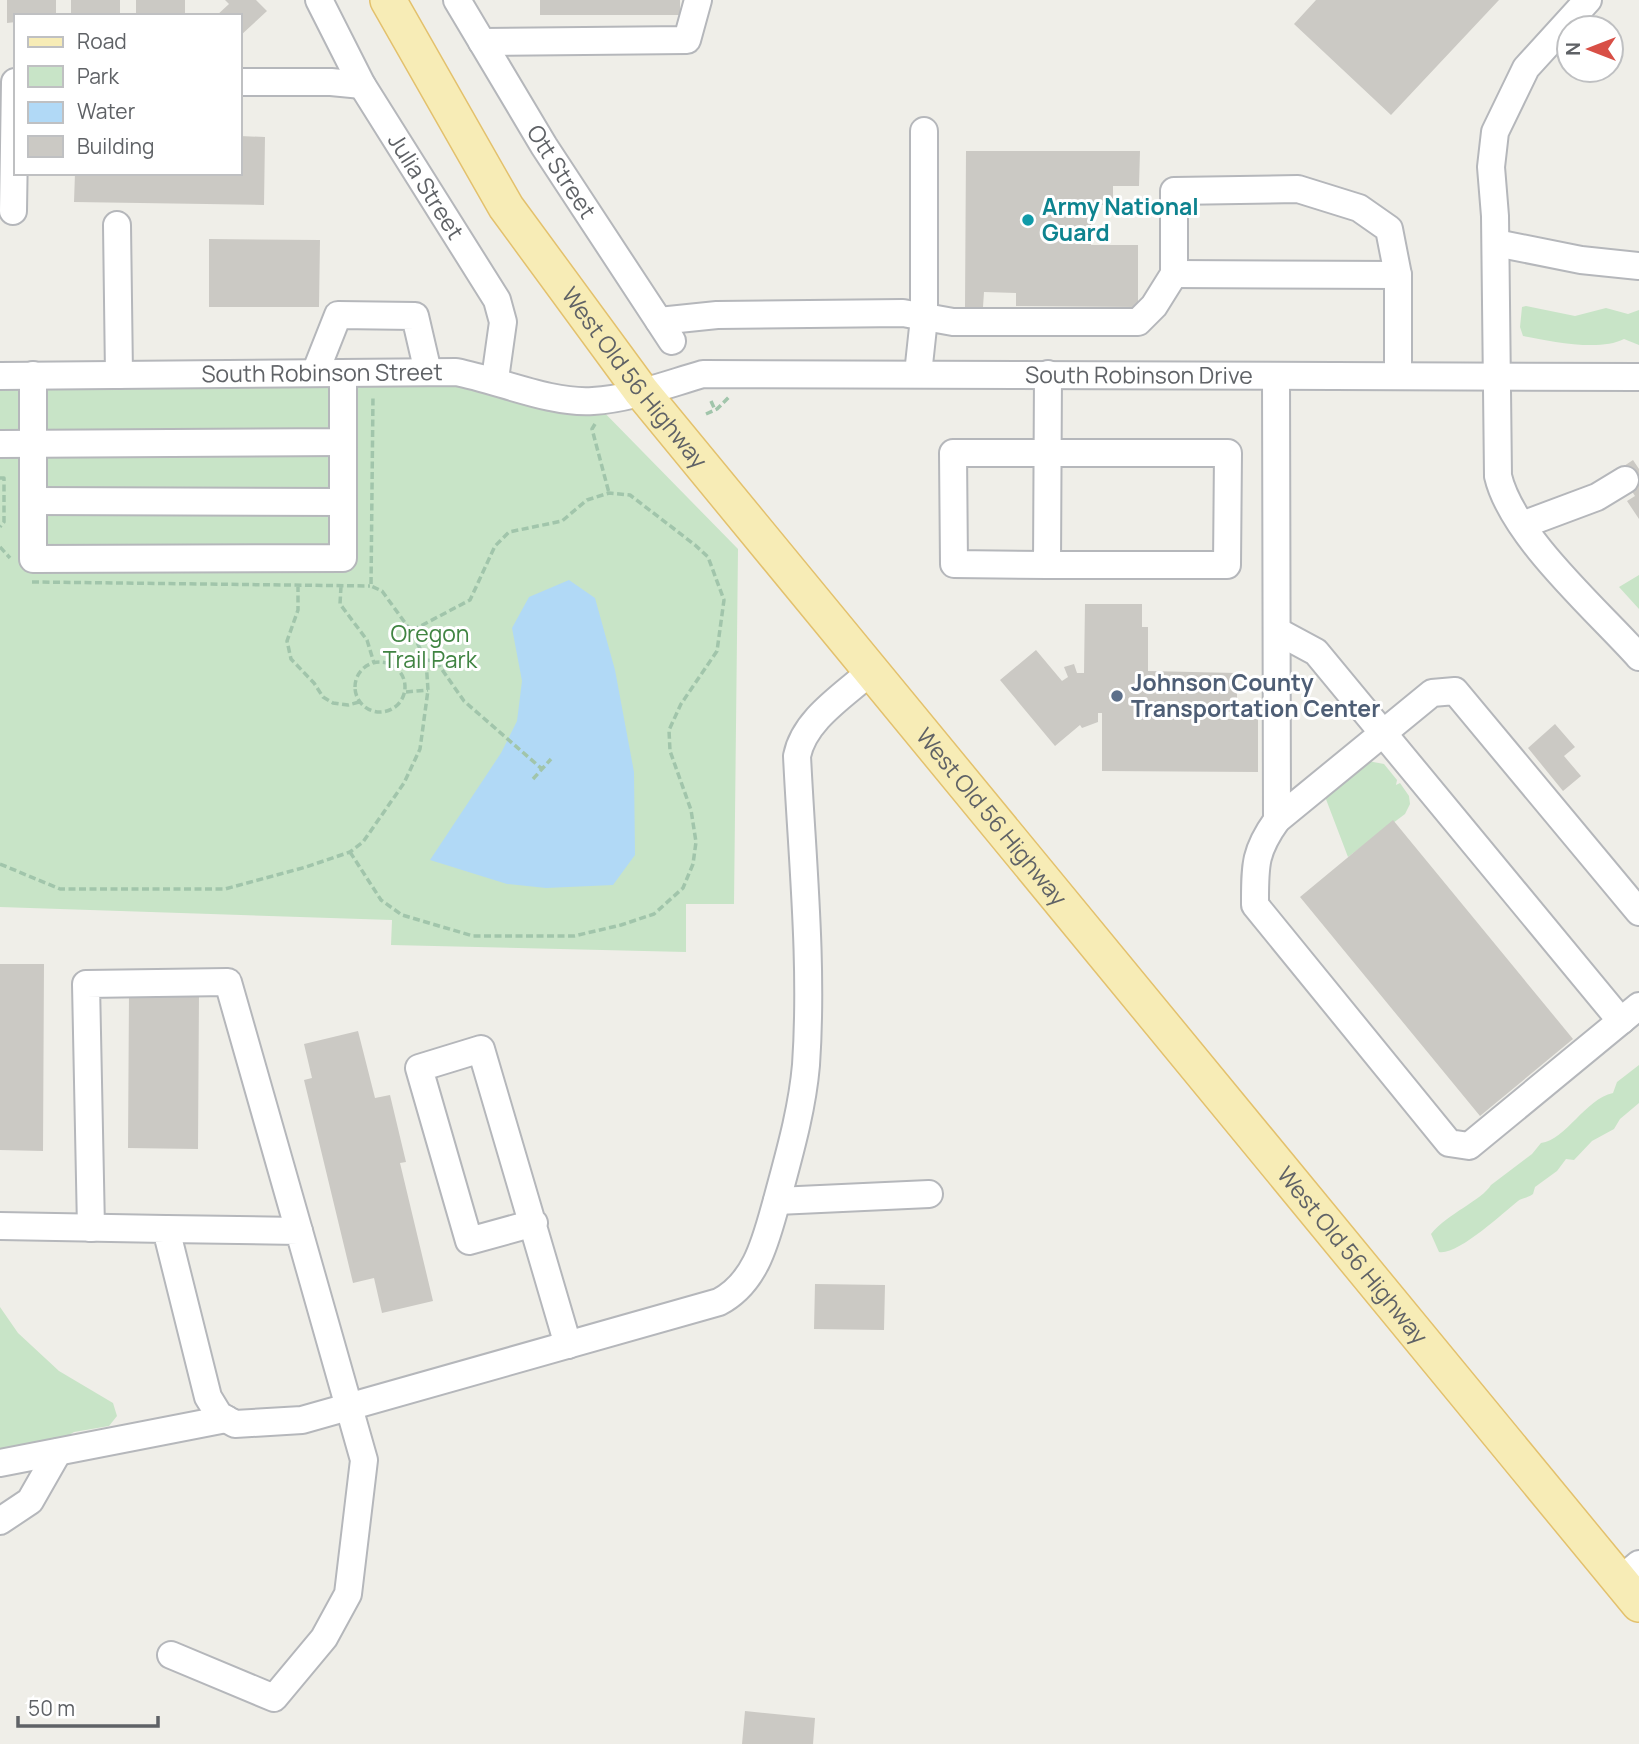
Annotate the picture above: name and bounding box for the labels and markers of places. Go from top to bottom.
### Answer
place label: Army National Guard [1042,190,1199,248]
marker: Army National Guard [1020,212,1036,228]
place label: Johnson County Transportation Center [1131,666,1380,724]
marker: Johnson County Transportation Center [1109,688,1125,704]

